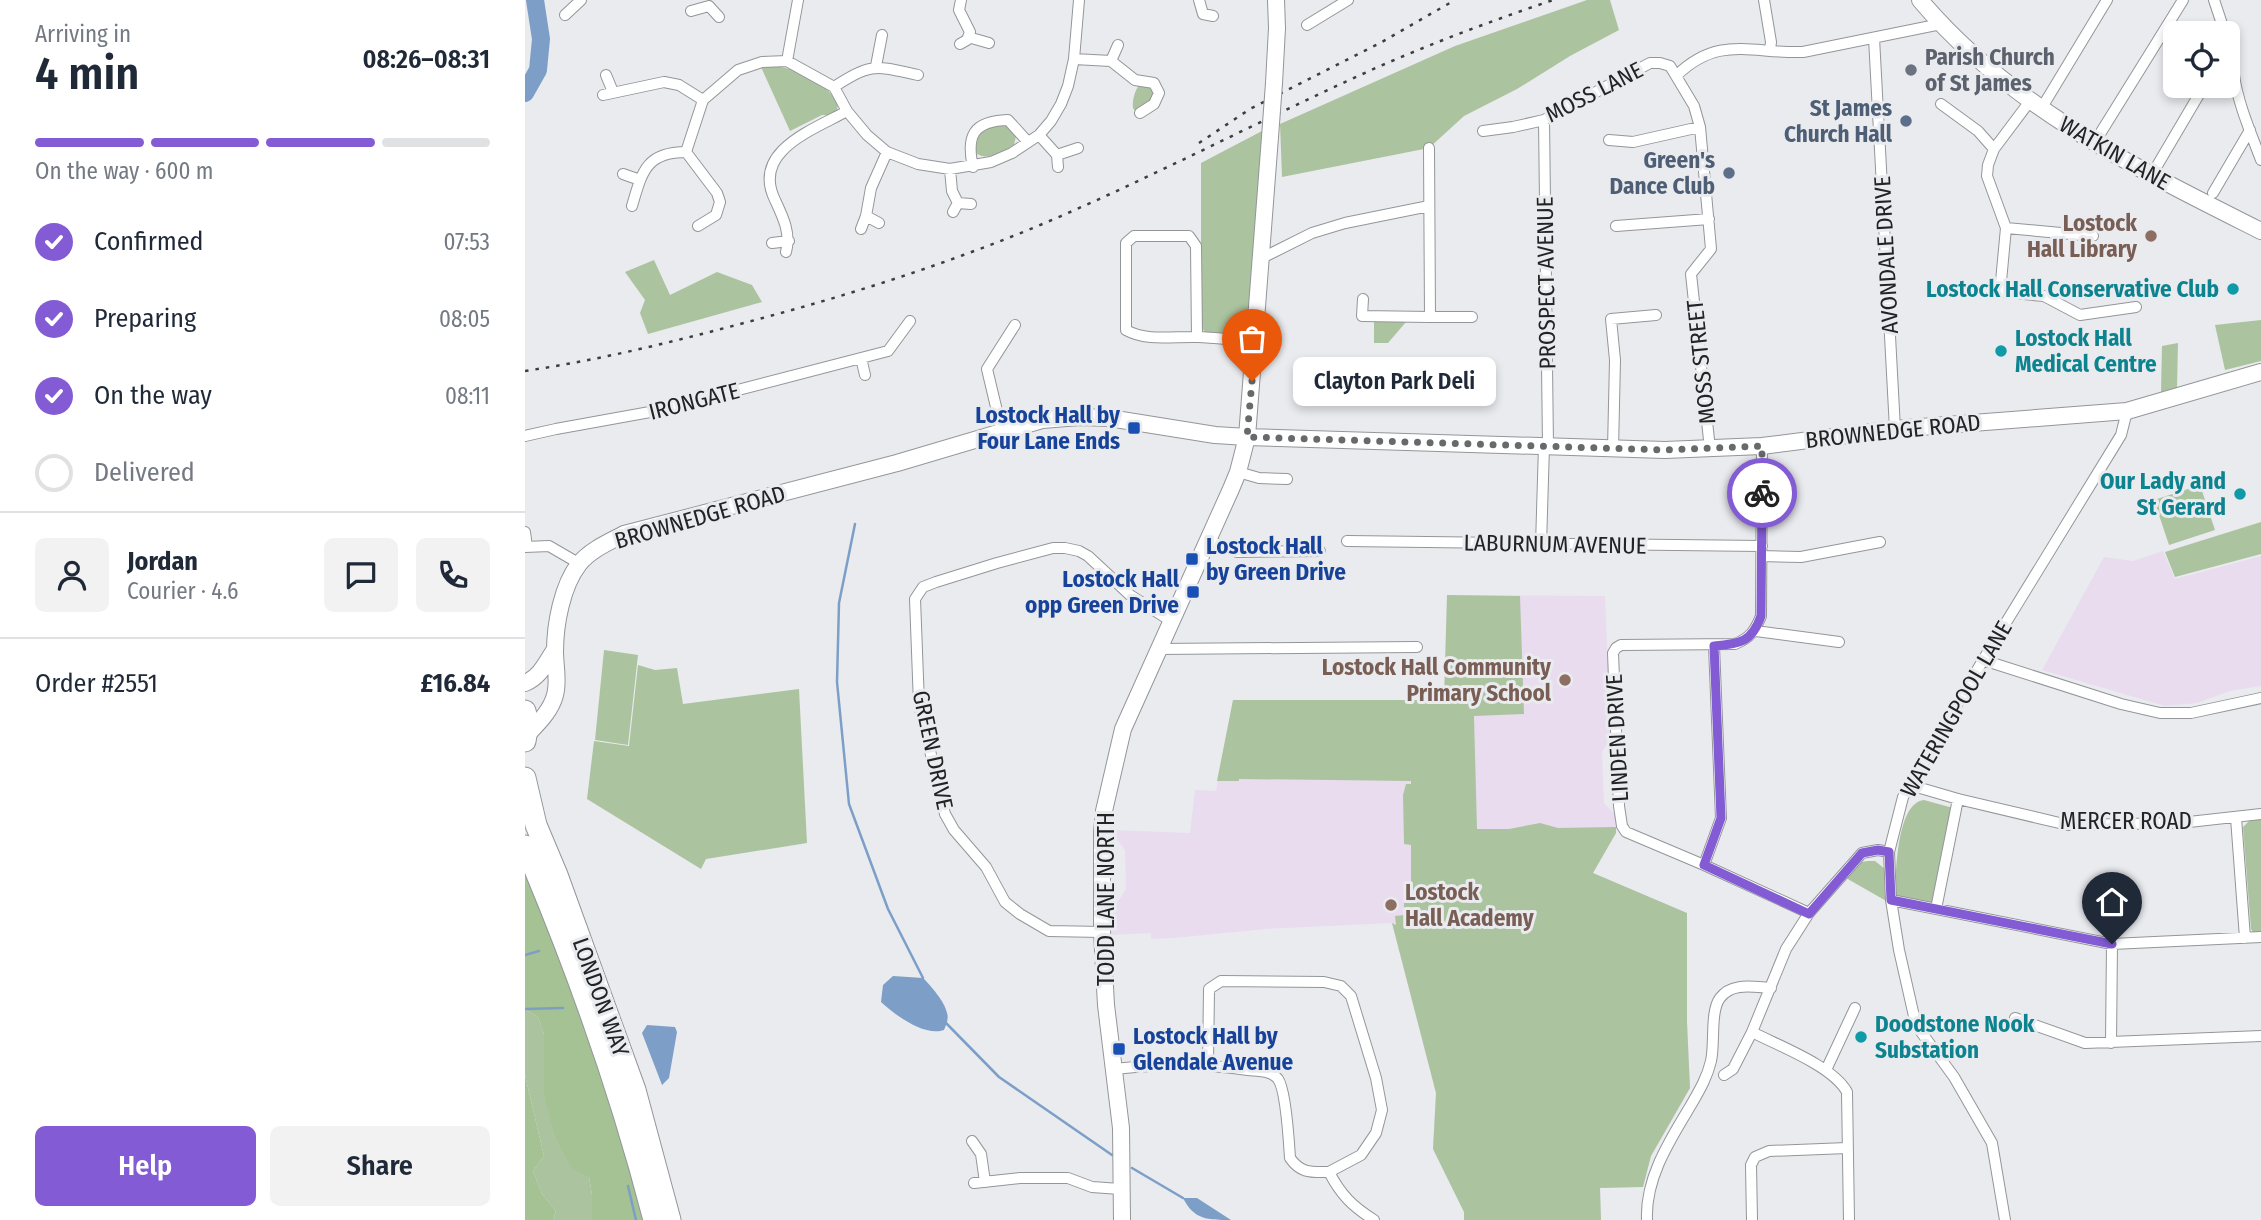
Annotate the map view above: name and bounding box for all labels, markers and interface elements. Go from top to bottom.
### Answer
text: Arriving in [35,20,131,48]
map controls [2163,21,2240,98]
button: locate [2163,21,2240,98]
place label: Parish Church of St James [1925,43,2055,97]
text: 08:26–08:31 [363,44,490,75]
text: 4 min [35,46,139,101]
street label: MOSS LANE [1541,56,1647,128]
marker: Parish Church of St James [1903,62,1919,78]
place label: St James Church Hall [1784,94,1893,148]
street label: WATKIN LANE [2055,110,2175,196]
marker: St James Church Hall [1898,113,1914,129]
place label: Green's Dance Club [1610,146,1715,200]
text: On the way · 600 m [35,157,213,185]
marker: Green's Dance Club [1721,165,1737,181]
street label: AVONDALE DRIVE [1868,175,1904,335]
street label: PROSPECT AVENUE [1530,196,1562,370]
place label: Lostock Hall Library [2027,209,2138,263]
icon: check [35,223,73,261]
text: Confirmed [94,226,204,257]
text: 07:53 [443,228,490,256]
marker: Lostock Hall Library [2143,228,2159,244]
place label: Lostock Hall Conservative Club [1926,275,2219,303]
marker: Lostock Hall Conservative Club [2225,281,2241,297]
street label: MOSS STREET [1681,298,1721,426]
icon: check [35,300,73,338]
text: Preparing [94,303,196,334]
text: 08:05 [439,305,490,333]
pin [1222,309,1282,381]
icon: bag [1233,320,1271,358]
place label: Lostock Hall Medical Centre [2015,324,2157,378]
marker: Lostock Hall Medical Centre [1993,343,2009,359]
callout: Clayton Park Deli [1294,356,1497,406]
text: Clayton Park Deli [1314,367,1475,395]
street label: IRONGATE [646,376,742,426]
icon: check [35,377,73,415]
text: On the way [94,380,212,411]
text: 08:11 [445,382,490,410]
place label: Lostock Hall by Four Lane Ends [975,401,1121,455]
street label: BROWNEDGE ROAD [1804,408,1982,454]
marker: Lostock Hall by Four Lane Ends [1126,420,1142,436]
text: Delivered [94,457,195,488]
courier [1727,458,1797,528]
place label: Our Lady and St Gerard [2100,467,2226,521]
icon: bike [1743,474,1781,512]
street label: BROWNEDGE ROAD [612,479,788,555]
marker: Our Lady and St Gerard [2232,486,2248,502]
street label: LABURNUM AVENUE [1463,528,1647,560]
place label: Lostock Hall by Green Drive [1206,532,1346,586]
button: person [35,538,109,612]
button: chat [324,538,398,612]
button: phone [416,538,490,612]
text: Jordan [127,546,198,577]
marker: Lostock Hall by Green Drive [1184,551,1200,567]
place label: Lostock Hall opp Green Drive [1025,565,1180,619]
text: Courier · 4.6 [127,577,238,605]
marker: Lostock Hall opp Green Drive [1185,584,1201,600]
street label: WATERINGPOOL LANE [1894,616,2018,802]
place label: Lostock Hall Community Primary School [1322,653,1552,707]
text: Order #2551 [35,668,158,699]
text: £16.84 [421,668,490,699]
marker: Lostock Hall Community Primary School [1557,672,1573,688]
street label: LINDEN DRIVE [1600,673,1634,803]
street label: GREEN DRIVE [907,688,959,812]
street label: MERCER ROAD [2060,807,2192,835]
street label: TODD LANE NORTH [1092,812,1120,986]
pin [2082,872,2142,944]
place label: Lostock Hall Academy [1405,878,1535,932]
icon: home [2093,883,2131,921]
marker: Lostock Hall Academy [1383,897,1399,913]
street label: LONDON WAY [567,934,636,1061]
place label: Doodstone Nook Substation [1875,1010,2035,1064]
place label: Lostock Hall by Glendale Avenue [1133,1022,1294,1076]
marker: Doodstone Nook Substation [1853,1029,1869,1045]
marker: Lostock Hall by Glendale Avenue [1111,1041,1127,1057]
button: Help [35,1126,256,1206]
button: Share [270,1126,490,1206]

